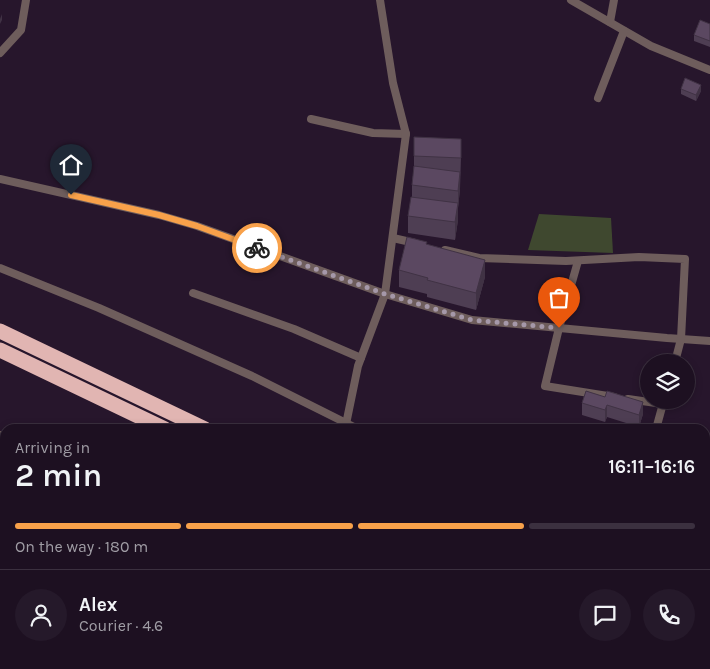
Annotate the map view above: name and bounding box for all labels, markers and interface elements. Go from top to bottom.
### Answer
pin [50,144,92,195]
icon: home [57,151,85,179]
courier [232,223,282,273]
icon: bike [243,234,271,262]
pin [538,277,580,328]
icon: bag [545,284,573,312]
map controls [640,354,695,409]
button: layers [640,354,695,409]
text: Arriving in [15,438,90,457]
text: 16:11–16:16 [608,456,695,478]
text: 2 min [15,457,102,494]
text: On the way · 180 m [15,537,148,556]
button: person [15,589,67,641]
button: chat [579,589,631,641]
button: phone [643,589,695,641]
text: Alex [79,594,117,616]
text: Courier · 4.6 [79,616,163,635]

